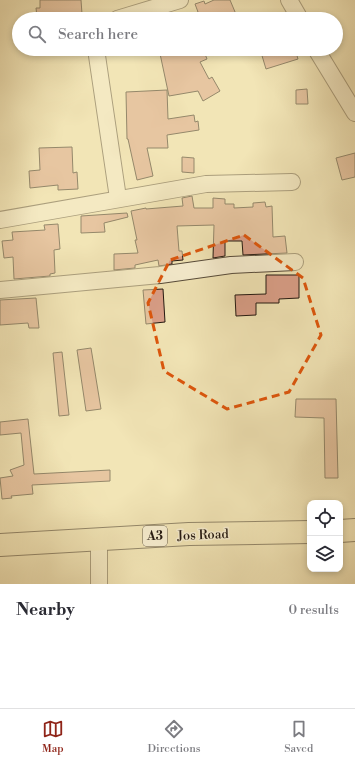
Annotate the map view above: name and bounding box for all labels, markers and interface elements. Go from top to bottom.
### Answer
search box [12,12,343,56]
icon: search [26,23,48,45]
text: Search here [58,25,138,44]
map controls [307,500,343,572]
button: locate [307,500,343,536]
road number: A3 [143,526,167,546]
street label: Jos Road [176,526,230,544]
button: layers [307,536,343,572]
text: Nearby [16,599,75,621]
text: 0 results [288,602,339,618]
tab: Map [42,718,64,756]
tab: Directions [148,718,201,756]
tab: Saved [284,718,313,756]

